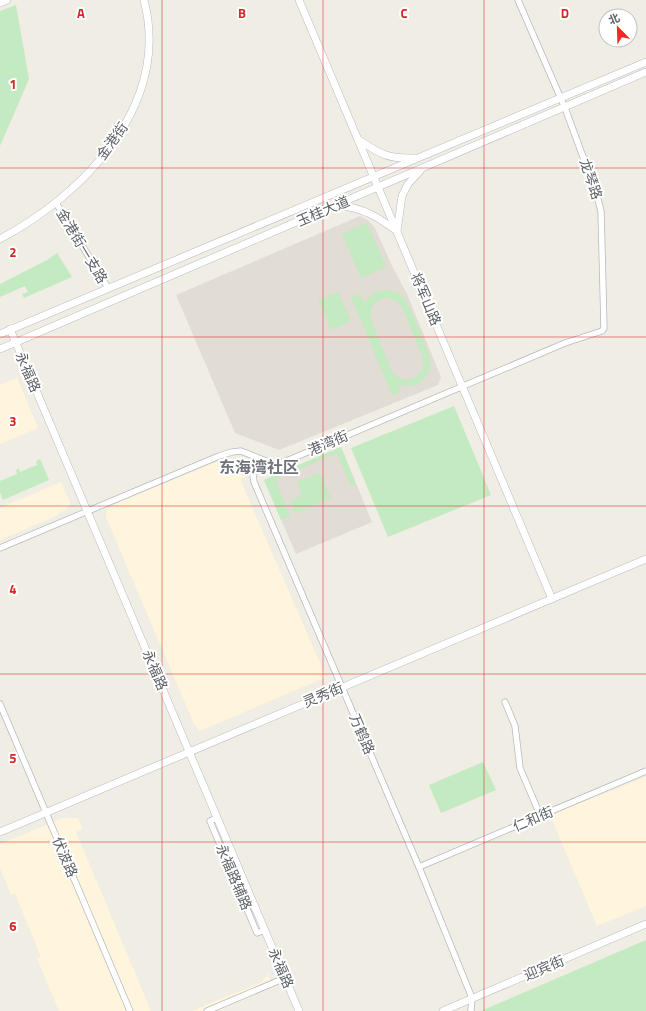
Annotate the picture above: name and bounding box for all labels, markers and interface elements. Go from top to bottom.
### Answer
text: A [77,3,85,23]
text: B [238,3,246,23]
text: C [400,3,408,23]
text: D [561,3,569,23]
north arrow [598,8,638,48]
text: 北 [606,9,622,28]
text: 1 [9,74,17,94]
street label: 金港街 [91,118,132,164]
street label: 龙琴路 [575,156,608,202]
street label: 玉桂大道 [293,190,353,231]
street label: 金港街一支路 [52,204,113,287]
text: 2 [9,242,17,262]
street label: 将军山路 [406,269,447,329]
street label: 永福路 [11,348,46,395]
text: 3 [9,411,17,431]
street label: 港湾街 [304,425,351,460]
district label: 东海湾社区 [219,455,299,479]
text: 4 [9,579,17,599]
street label: 永福路 [138,646,173,693]
street label: 灵秀街 [299,677,346,712]
street label: 万鹤路 [345,710,380,757]
text: 5 [9,748,17,768]
street label: 仁和街 [509,801,556,836]
street label: 伏波路 [48,833,83,880]
street label: 永福路辅路 [211,840,258,913]
text: 6 [9,916,17,936]
street label: 永福路 [264,944,299,991]
street label: 迎宾街 [520,950,567,985]

